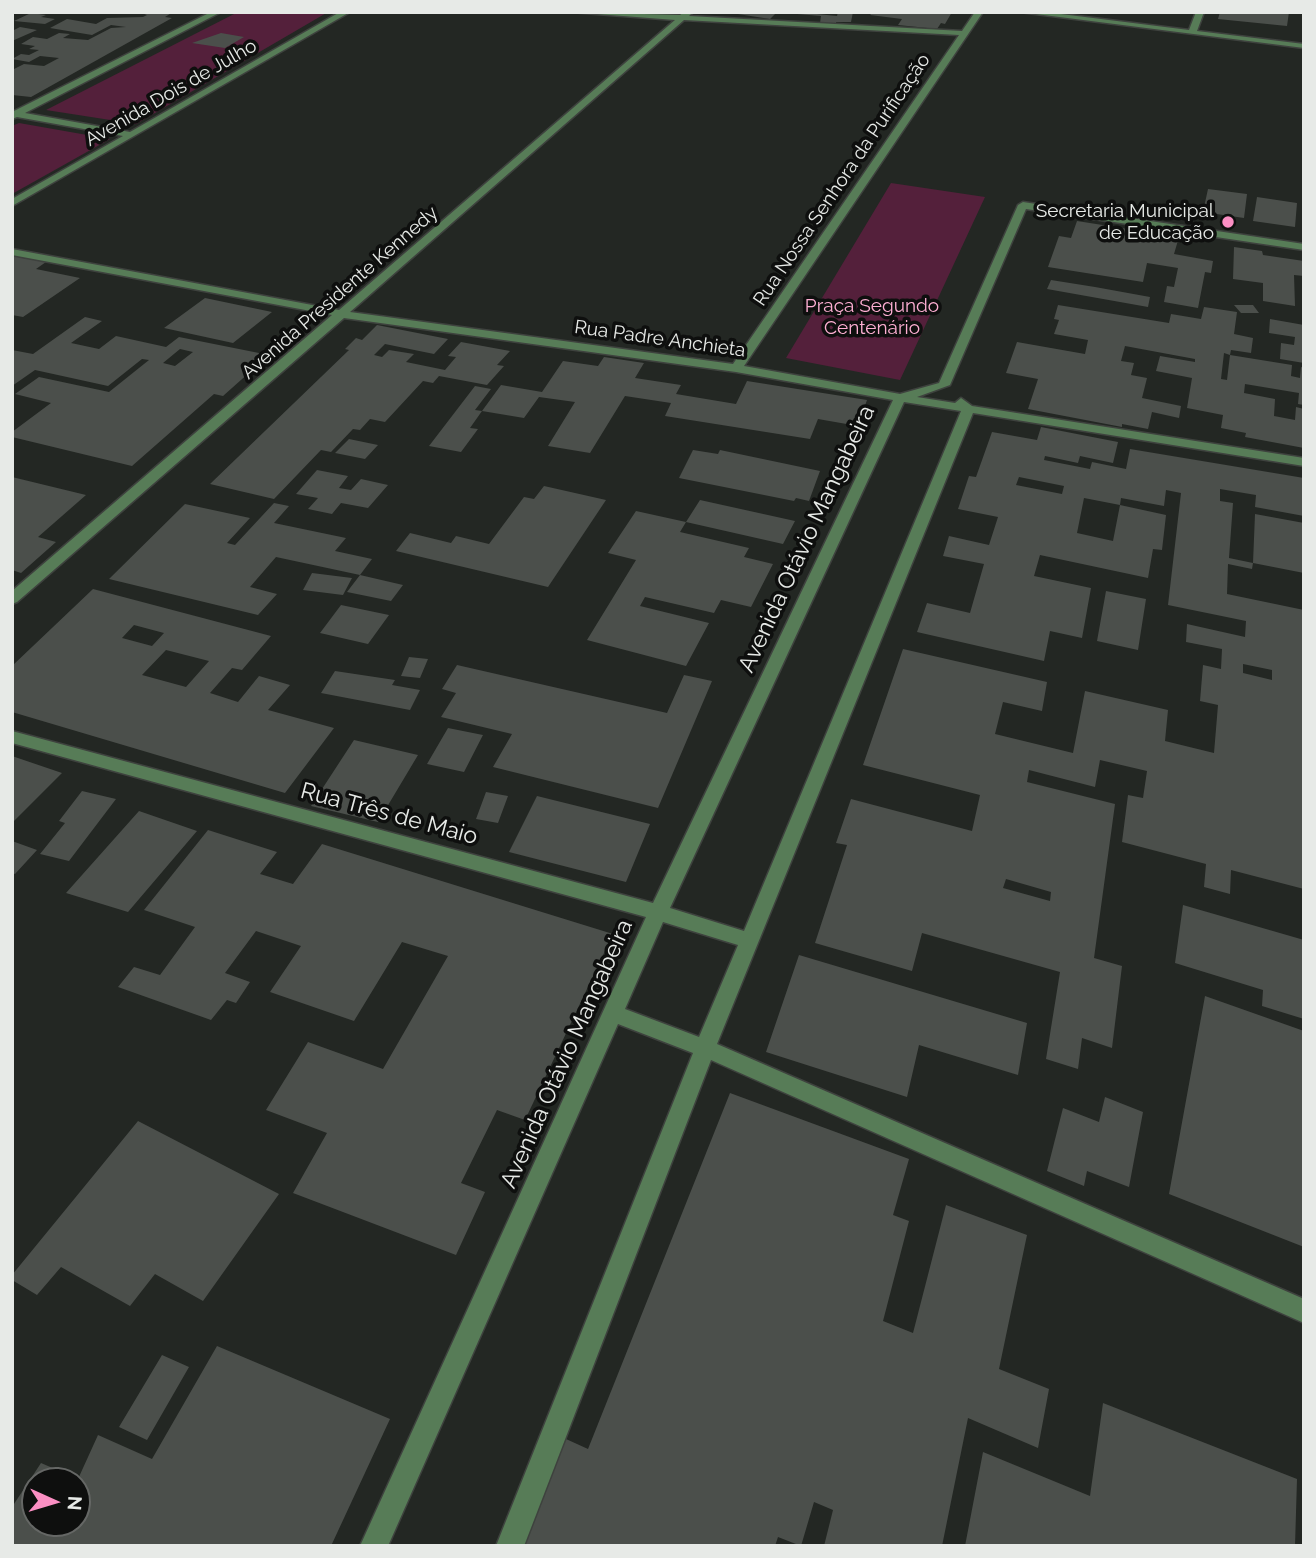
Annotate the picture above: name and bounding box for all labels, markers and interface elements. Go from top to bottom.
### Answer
street label: Avenida Dois de Julho [81,35,261,151]
street label: Rua Nossa Senhora da Purificação [749,49,935,311]
place label: Secretaria Municipal de Educação [1036,200,1214,244]
street label: Avenida Presidente Kennedy [237,202,443,384]
marker: Secretaria Municipal de Educação [1220,214,1236,230]
park label: Praça Segundo Centenário [805,295,939,339]
street label: Rua Padre Anchieta [573,316,747,362]
street label: Avenida Otávio Mangabeira [733,401,881,677]
street label: Rua Três de Maio [298,777,480,851]
street label: Avenida Otávio Mangabeira [495,915,639,1193]
north arrow [21,1467,91,1537]
text: N [63,1495,86,1511]

